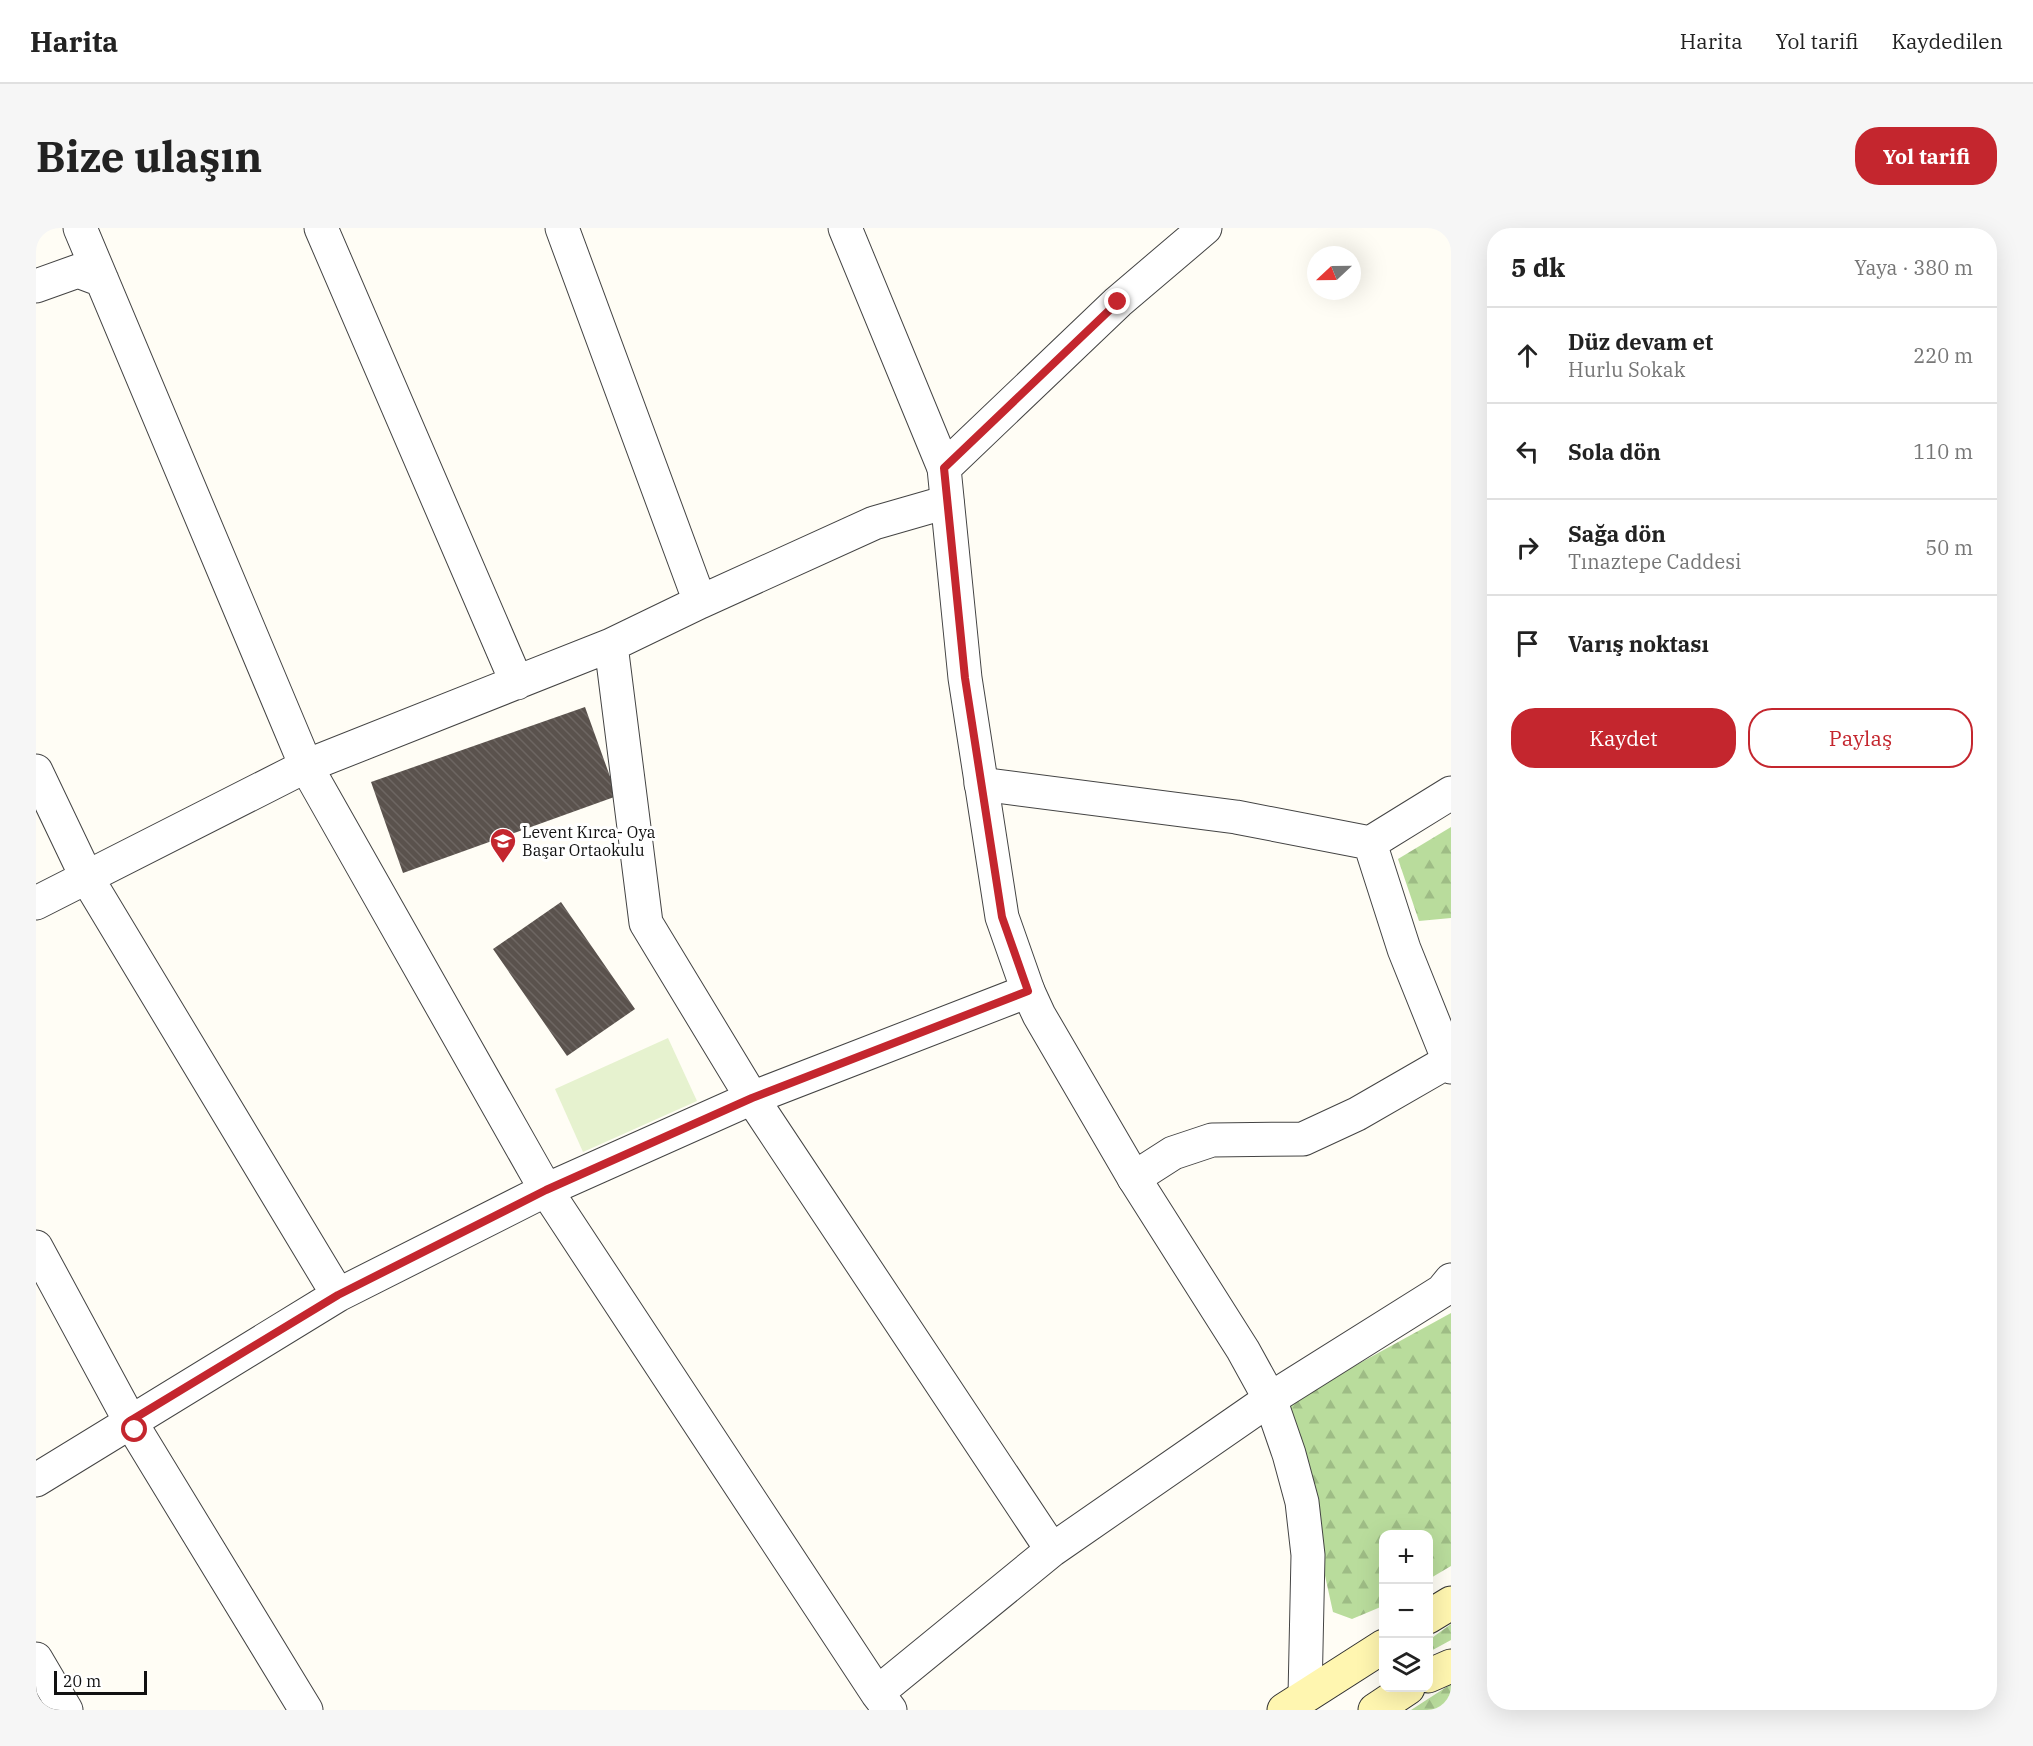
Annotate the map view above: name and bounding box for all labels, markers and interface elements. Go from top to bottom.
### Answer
text: Harita [30,23,118,60]
text: Harita [1680,27,1743,55]
text: Yol tarifi [1776,27,1859,55]
text: Kaydedilen [1892,27,2003,55]
button: Yol tarifi [1855,127,1997,185]
text: Bize ulaşın [36,129,262,184]
north arrow [1307,246,1361,300]
text: 5 dk [1511,250,1565,284]
text: Yaya · 380 m [1854,254,1973,281]
route end [1104,288,1130,314]
text: Düz devam et [1568,327,1713,356]
icon: ahead [1511,339,1544,372]
text: 220 m [1913,342,1973,369]
text: Hurlu Sokak [1568,356,1685,383]
icon: left [1511,435,1544,468]
text: Sola dön [1568,437,1661,466]
text: 110 m [1913,438,1973,465]
text: Sağa dön [1568,519,1666,548]
icon: right [1511,531,1544,564]
text: 50 m [1925,534,1973,561]
text: Tınaztepe Caddesi [1568,548,1741,575]
icon: arrive [1511,627,1544,660]
text: Varış noktası [1568,629,1709,658]
button: Kaydet [1511,708,1736,768]
button: Paylaş [1748,708,1973,768]
place label: Levent Kırca- Oya Başar Ortaokulu [522,822,656,860]
school or university icon: Levent Kırca- Oya Başar Ortaokulu [488,826,518,864]
route start [121,1416,147,1442]
map controls [1379,1530,1433,1692]
button: + [1379,1530,1433,1584]
button: − [1379,1584,1433,1638]
button: layers [1379,1638,1433,1692]
scale bar [54,1668,147,1696]
text: 20 m [63,1671,101,1691]

